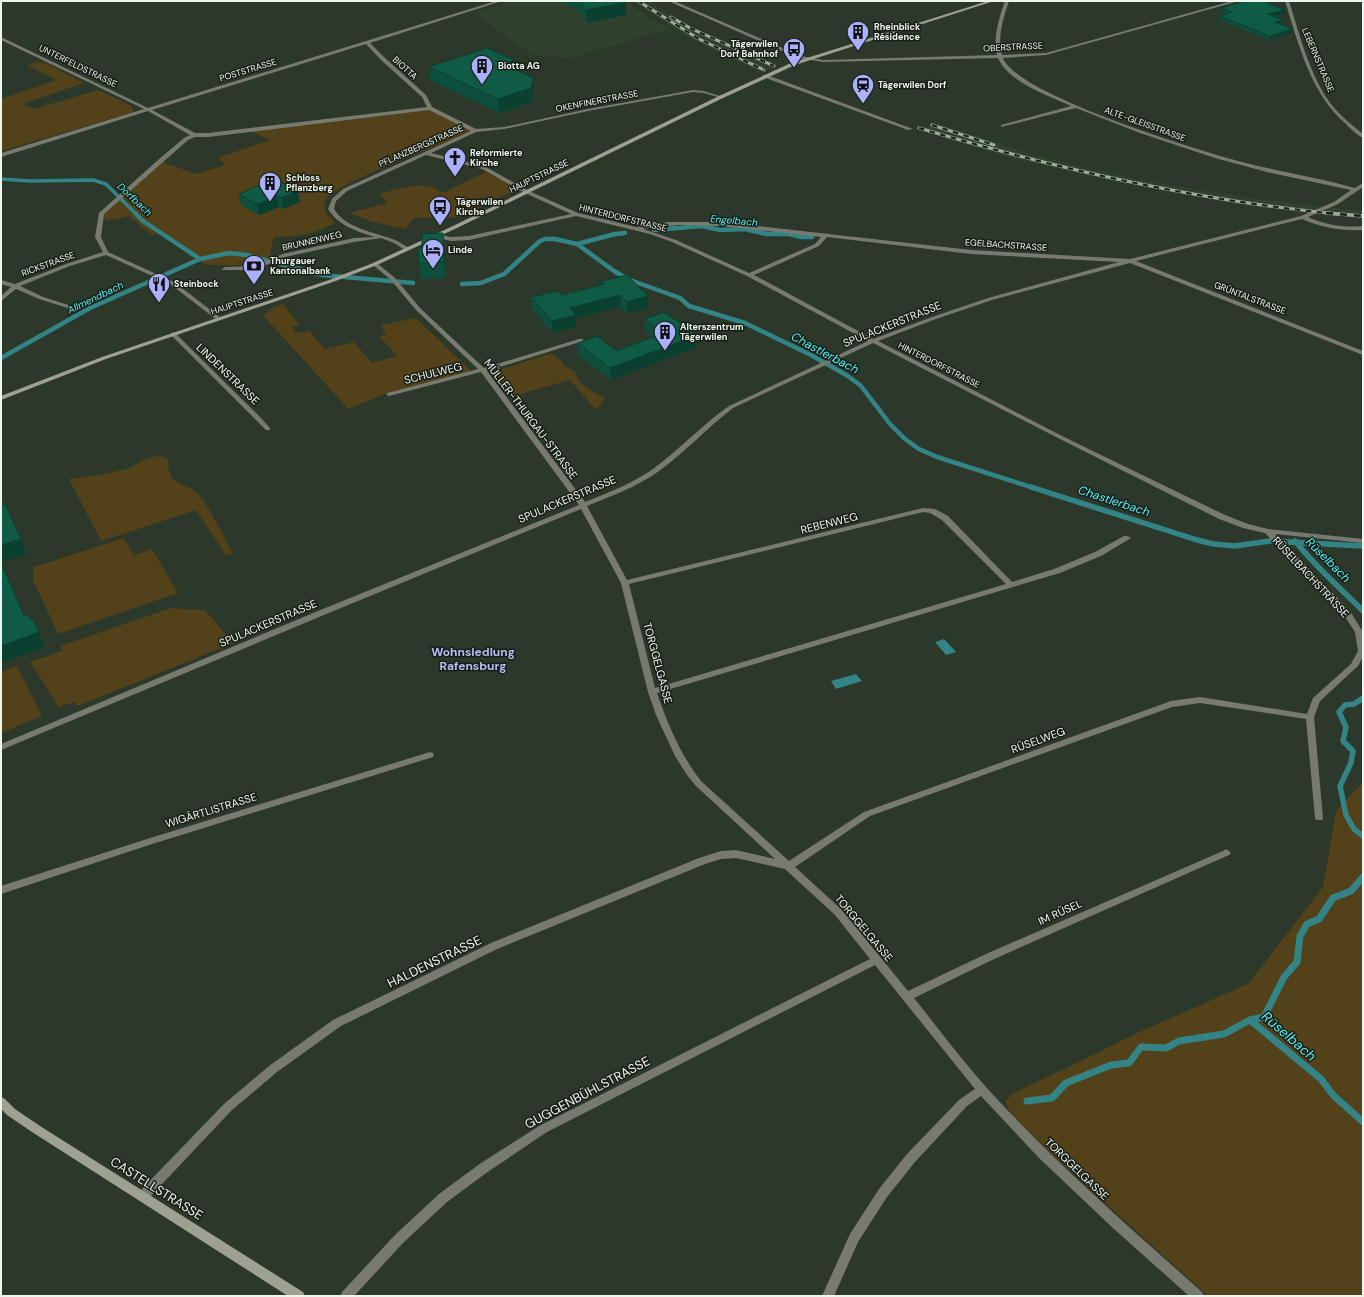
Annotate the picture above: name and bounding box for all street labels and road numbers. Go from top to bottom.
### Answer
street label: LEBERNSTRASSE [1299,26,1337,94]
street label: OBERSTRASSE [983,39,1043,55]
street label: UNTERFELDSTRASSE [37,42,119,90]
street label: BIOTTA [390,54,420,82]
street label: POSTSTRASSE [218,56,278,84]
street label: OKENFINERSTRASSE [555,87,639,115]
street label: ALTE-GLEISSTRASSE [1103,104,1187,144]
street label: PFLANZBERGSTRASSE [377,122,465,170]
street label: HAUPTSTRASSE [507,156,571,196]
street label: HINTERDORFSTRASSE [578,201,668,235]
street label: BRUNNENWEG [281,228,343,254]
street label: EGELBACHSTRASSE [965,236,1047,254]
street label: RICKSTRASSE [20,249,76,279]
street label: GRÜNTALSTRASSE [1212,279,1288,317]
street label: HAUPTSTRASSE [209,286,275,318]
street label: SPULACKERSTRASSE [841,298,943,350]
street label: HINTERDORFSTRASSE [896,339,982,391]
street label: LINDENSTRASSE [193,340,263,408]
street label: MÜLLER-THURGAU-STRASSE [481,356,581,482]
street label: SCHULWEG [403,359,463,387]
street label: SPULACKERSTRASSE [516,472,618,526]
street label: REBENWEG [799,509,859,537]
street label: RÜSELBACHSTRASSE [1270,533,1352,621]
street label: SPULACKERSTRASSE [217,596,319,650]
street label: TORGGELGASSE [640,621,676,705]
street label: RÜSELWEG [1009,724,1067,756]
street label: WIGÄRTLISTRASSE [163,789,259,831]
street label: TORGGELGASSE [832,892,896,964]
street label: IM RÜSEL [1036,896,1084,928]
street label: HALDENSTRASSE [384,931,484,992]
street label: GUGGENBÜHLSTRASSE [522,1052,653,1133]
street label: TORGGELGASSE [1042,1135,1112,1203]
street label: CASTELLSTRASSE [107,1153,206,1224]

